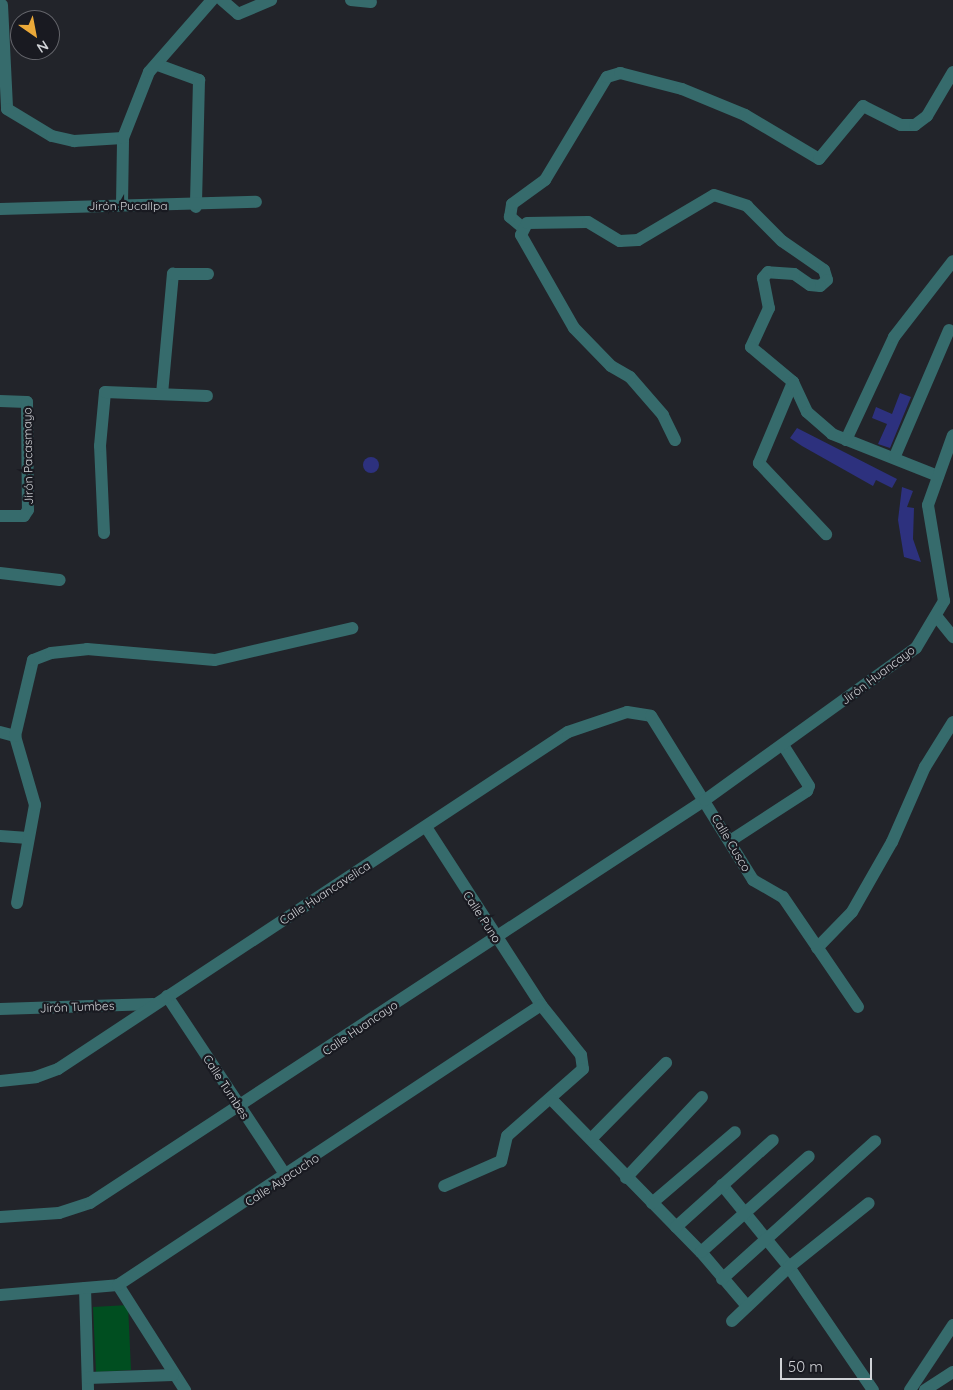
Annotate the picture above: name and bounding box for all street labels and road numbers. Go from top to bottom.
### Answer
street label: Jirón Pucallpa [89,199,167,213]
street label: Jirón Pacasmayo [20,407,36,505]
street label: Jirón Huancayo [838,643,918,707]
street label: Calle Cusco [708,812,754,874]
street label: Calle Huancavelica [277,858,373,928]
street label: Calle Puno [460,888,504,946]
street label: Jirón Tumbes [39,998,115,1016]
street label: Calle Huancayo [320,998,400,1058]
street label: Calle Tumbes [200,1052,252,1122]
street label: Calle Ayacucho [242,1151,322,1209]

